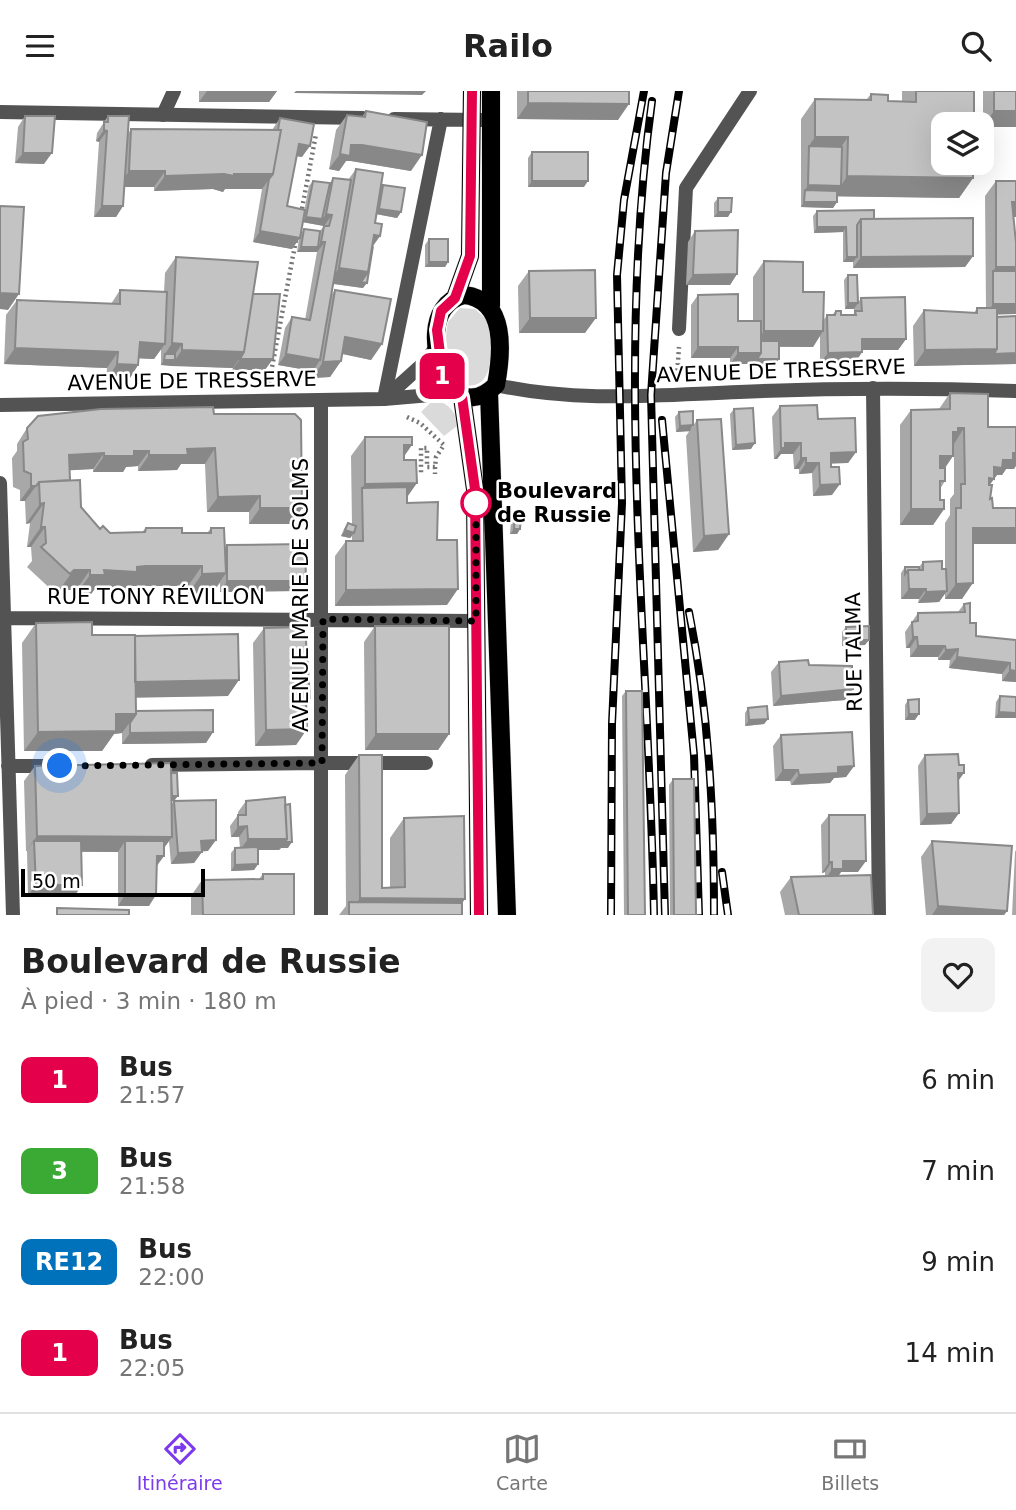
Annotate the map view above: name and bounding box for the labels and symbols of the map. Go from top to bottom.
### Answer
line badge: 1 [419,353,465,399]
street label: AVENUE DE TRESSERVE [656,355,906,387]
street label: AVENUE DE TRESSERVE [67,367,317,395]
street label: AVENUE MARIE DE SOLMS [289,458,313,732]
place label: Boulevard de Russie [497,479,617,527]
marker: Boulevard de Russie [461,488,491,518]
street label: RUE TONY RÉVILLON [47,584,265,609]
street label: RUE TALMA [841,591,867,712]
your location [42,748,77,783]
scale bar [21,866,205,898]

